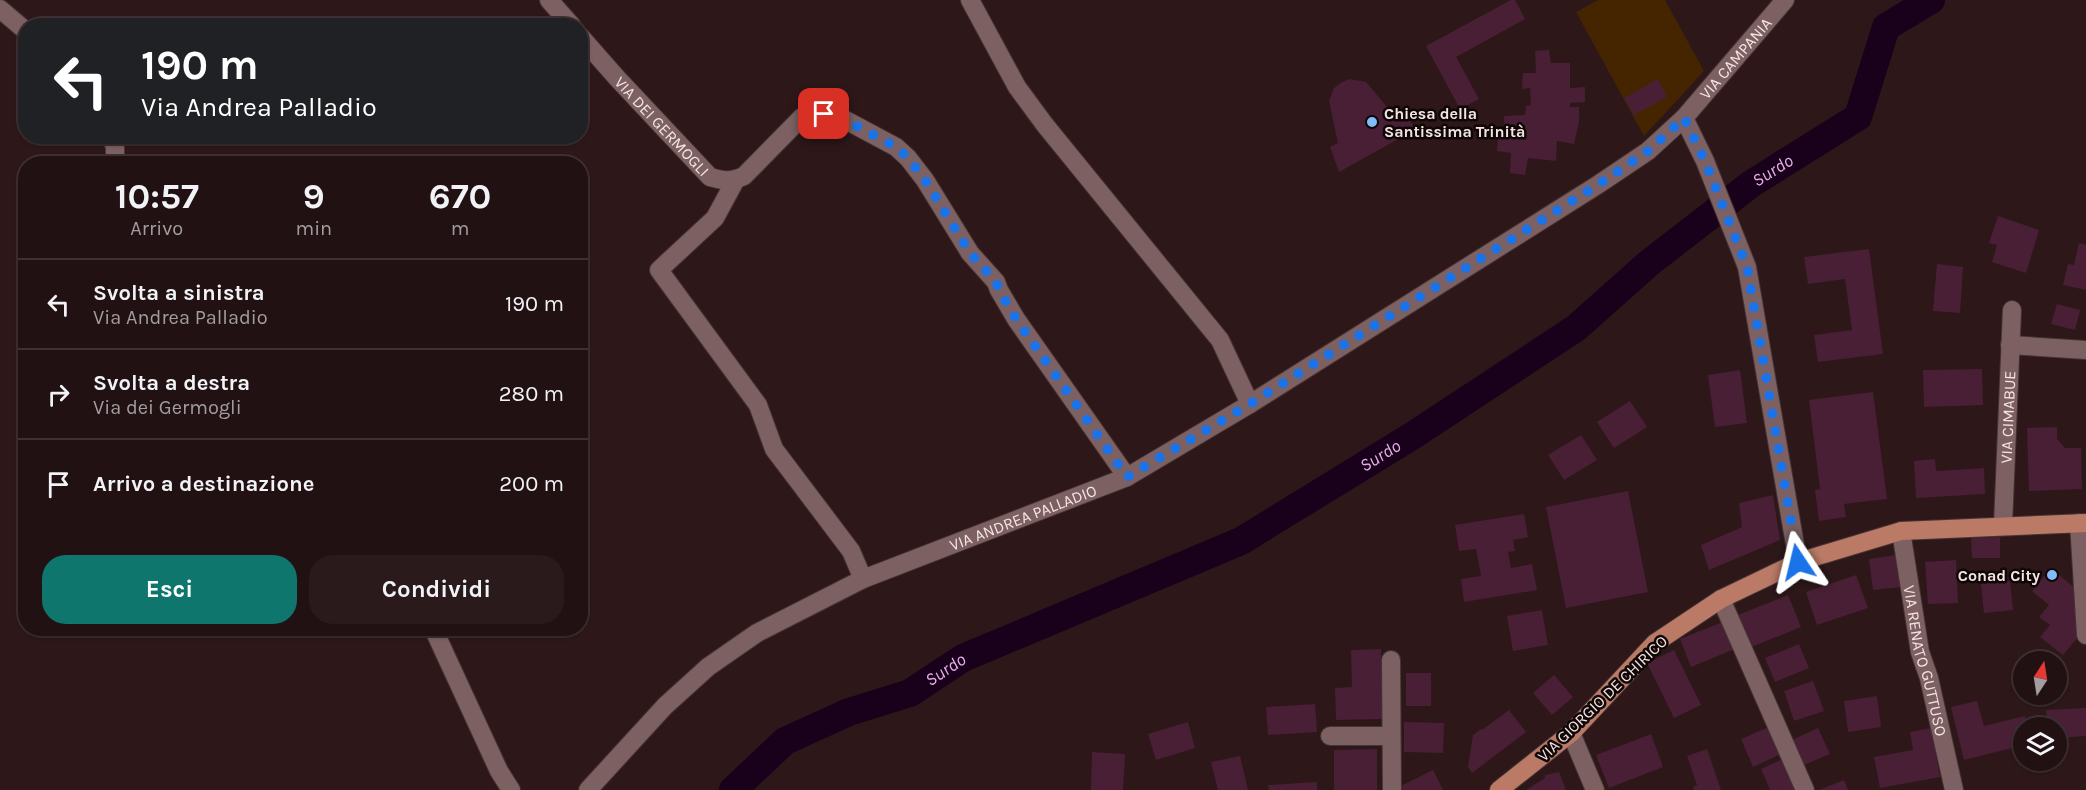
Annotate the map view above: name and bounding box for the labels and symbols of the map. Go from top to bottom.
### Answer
street label: VIA CAMPANIA [1696,14,1776,103]
street label: VIA DEI GERMOGLI [611,73,713,180]
pin [798,88,849,139]
place label: Chiesa della Santissima Trinità [1384,104,1525,141]
marker: Chiesa della Santissima Trinità [1365,115,1379,129]
water label: Surdo [1748,149,1797,192]
street label: VIA CIMABUE [1997,370,2019,464]
water label: Surdo [1356,435,1405,477]
street label: VIA ANDREA PALLADIO [947,481,1099,555]
position arrow [1766,530,1830,594]
place label: Conad City [1958,566,2040,585]
marker: Conad City [2045,568,2059,582]
street label: VIA RENATO GUTTUSO [1900,584,1951,738]
street label: VIA GIORGIO DE CHIRICO [1534,631,1671,765]
water label: Surdo [921,648,970,691]
north arrow [2013,651,2067,705]

